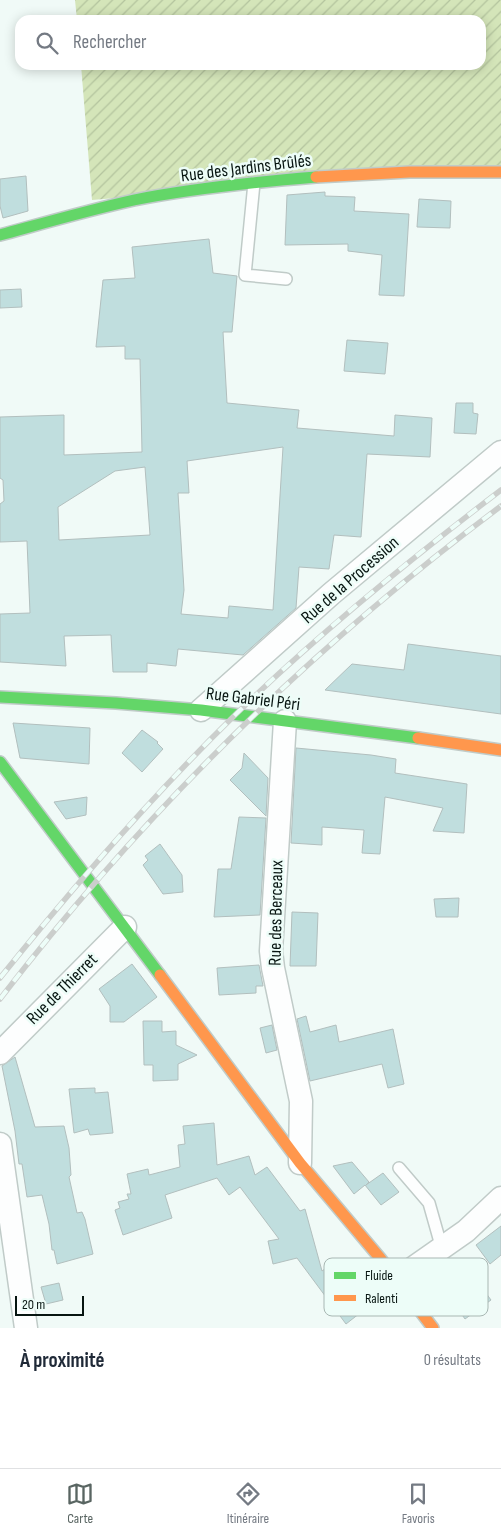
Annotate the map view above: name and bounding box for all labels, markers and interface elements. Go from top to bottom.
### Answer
search box [15,15,486,70]
icon: search [33,29,61,57]
text: Rechercher [73,31,147,54]
street label: Rue des Jardins Brûlés [180,150,312,186]
street label: Rue de la Procession [297,532,403,628]
street label: Rue Gabriel Péri [205,683,301,715]
street label: Rue des Berceaux [265,860,287,966]
street label: Rue de Thierret [22,949,102,1029]
legend [324,1258,488,1316]
text: Fluide [365,1267,393,1284]
text: Ralenti [365,1290,398,1307]
scale bar [15,1293,84,1316]
text: 20 m [22,1296,45,1313]
text: À proximité [20,1348,105,1373]
text: 0 résultats [424,1351,481,1370]
tab: Carte [66,1480,94,1527]
tab: Itinéraire [227,1480,269,1527]
tab: Favoris [402,1480,435,1527]

